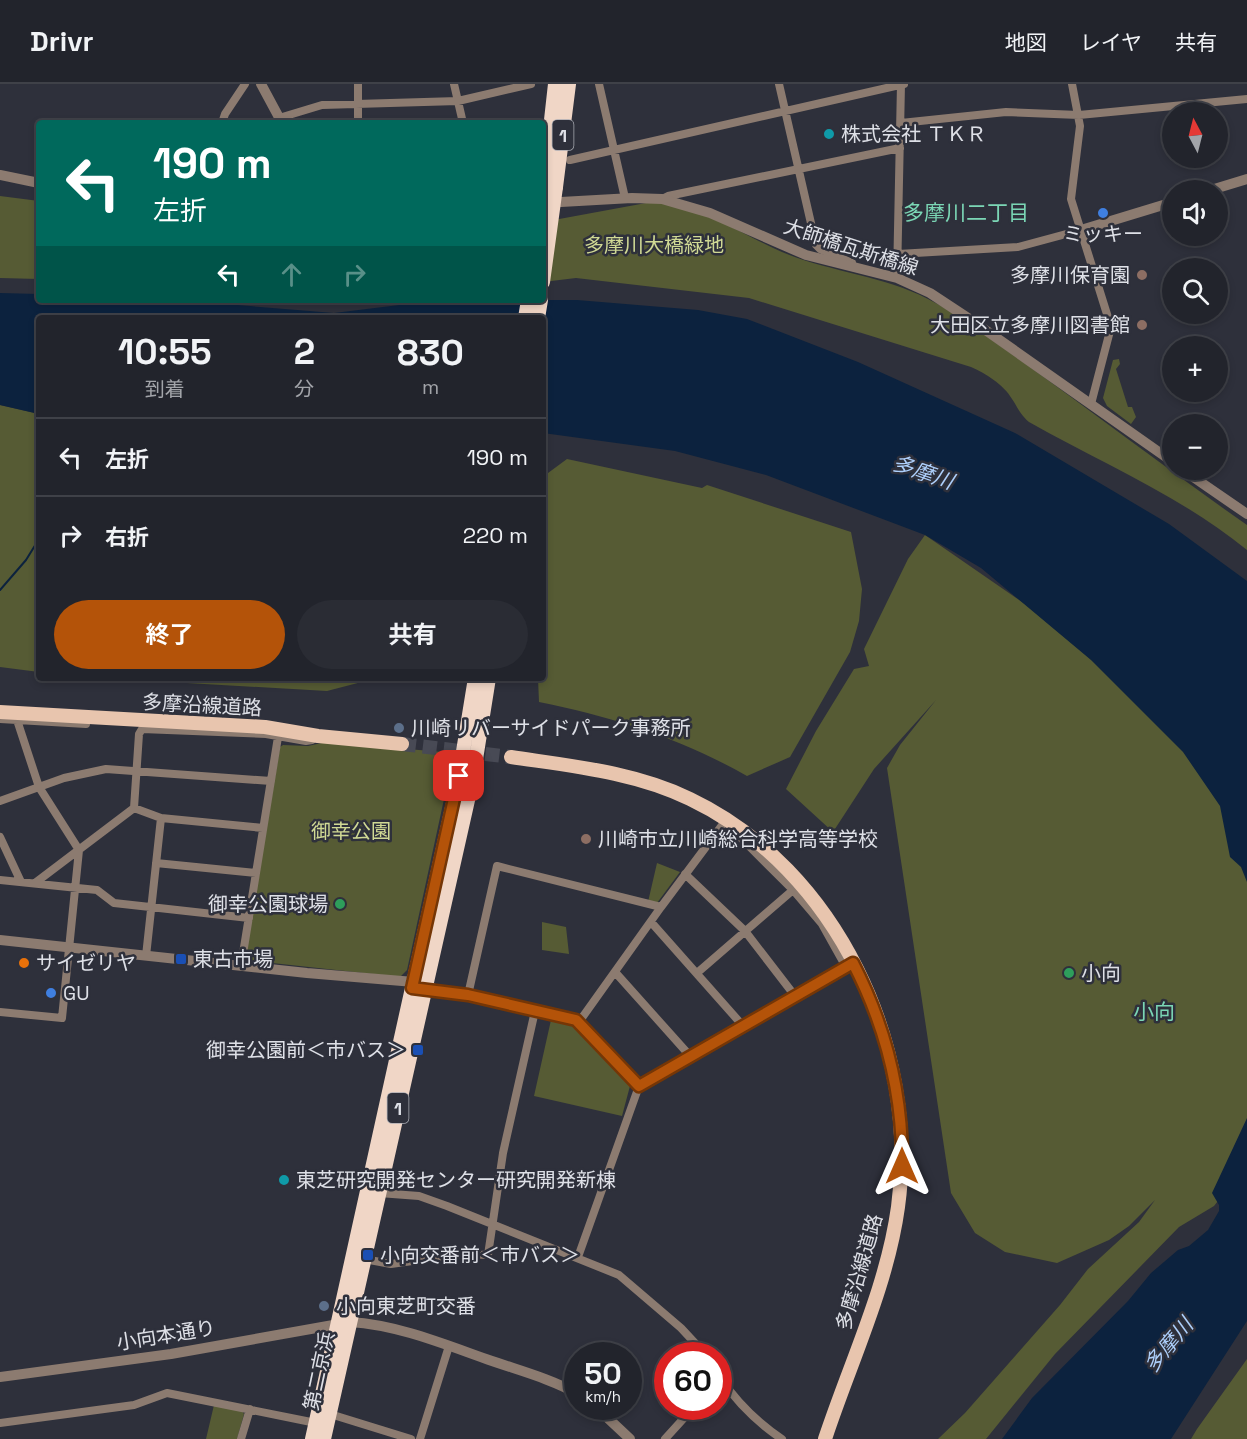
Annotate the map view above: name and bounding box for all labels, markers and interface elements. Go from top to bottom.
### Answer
text: Drivr [30,23,94,59]
text: 地図 [1005,29,1047,56]
text: レイヤ [1080,29,1142,56]
text: 共有 [1175,29,1217,56]
north arrow [1162,102,1228,168]
map controls [1162,102,1228,480]
road number: 1 [552,120,574,150]
place label: 株式会社 ＴＫＲ [841,121,986,147]
marker: 株式会社 ＴＫＲ [822,127,836,141]
text: 190 m [153,137,272,190]
icon: left [54,144,132,222]
button: sound [1162,180,1228,246]
text: 左折 [153,193,207,228]
district label: 多摩川二丁目 [903,199,1029,226]
marker: ミッキー [1096,206,1110,220]
street label: 大師橋瓦斯橋線 [780,213,922,281]
place label: ミッキー [1063,221,1143,247]
park label: 多摩川大橋緑地 [584,232,724,258]
icon: left [212,258,245,291]
icon: ahead [275,258,308,291]
icon: right [338,258,371,291]
button: search [1162,258,1228,324]
place label: 多摩川保育園 [1010,262,1130,288]
marker: 多摩川保育園 [1135,268,1149,282]
place label: 大田区立多摩川図書館 [930,312,1130,338]
marker: 大田区立多摩川図書館 [1135,318,1149,332]
text: 10:55 [118,329,212,375]
text: 2 [294,329,315,375]
text: 830 [397,330,464,376]
button: + [1162,336,1228,402]
text: m [422,374,439,400]
text: 到着 [145,376,185,402]
text: 分 [294,376,314,402]
button: − [1162,414,1228,480]
icon: left [54,441,87,474]
text: 190 m [467,443,528,471]
text: 左折 [105,445,149,473]
water label: 多摩川 [889,449,959,496]
icon: right [54,519,87,552]
text: 220 m [463,521,528,549]
text: 右折 [105,523,149,551]
button: 終了 [54,600,285,669]
button: 共有 [297,600,528,669]
street label: 多摩沿線道路 [141,689,263,721]
place label: 川崎リバーサイドパーク事務所 [411,715,691,741]
marker: 川崎リバーサイドパーク事務所 [392,721,406,735]
pin [433,750,484,801]
icon: arrive [442,759,475,792]
park label: 御幸公園 [311,818,391,844]
place label: 川崎市立川崎総合科学高等学校 [598,826,878,852]
marker: 川崎市立川崎総合科学高等学校 [579,832,593,846]
place label: 御幸公園球場 [208,891,328,917]
marker: 御幸公園球場 [333,897,347,911]
place label: 東古市場 [193,946,273,972]
place label: サイゼリヤ [36,950,136,976]
marker: 東古市場 [174,952,188,966]
marker: サイゼリヤ [17,956,31,970]
place label: 小向 [1081,960,1121,986]
marker: 小向 [1062,966,1076,980]
place label: GU [63,980,90,1006]
marker: GU [44,986,58,1000]
district label: 小向 [1133,998,1175,1025]
place label: 御幸公園前＜市バス＞ [206,1037,406,1063]
marker: 御幸公園前＜市バス＞ [411,1043,425,1057]
road number: 1 [388,1093,408,1123]
position arrow [870,1134,934,1198]
place label: 東芝研究開発センター研究開発新棟 [296,1167,616,1193]
marker: 東芝研究開発センター研究開発新棟 [277,1173,291,1187]
street label: 多摩沿線道路 [830,1211,888,1333]
place label: 小向交番前＜市バス＞ [380,1242,580,1268]
marker: 小向交番前＜市バス＞ [361,1248,375,1262]
place label: 小向東芝町交番 [336,1293,476,1319]
marker: 小向東芝町交番 [317,1299,331,1313]
water label: 多摩川 [1137,1311,1200,1378]
street label: 小向本通り [115,1314,217,1356]
street label: 第二京浜 [298,1329,340,1413]
speed limit sign: 60 [654,1342,732,1420]
text: 50 [584,1354,622,1393]
text: km/h [585,1387,621,1406]

